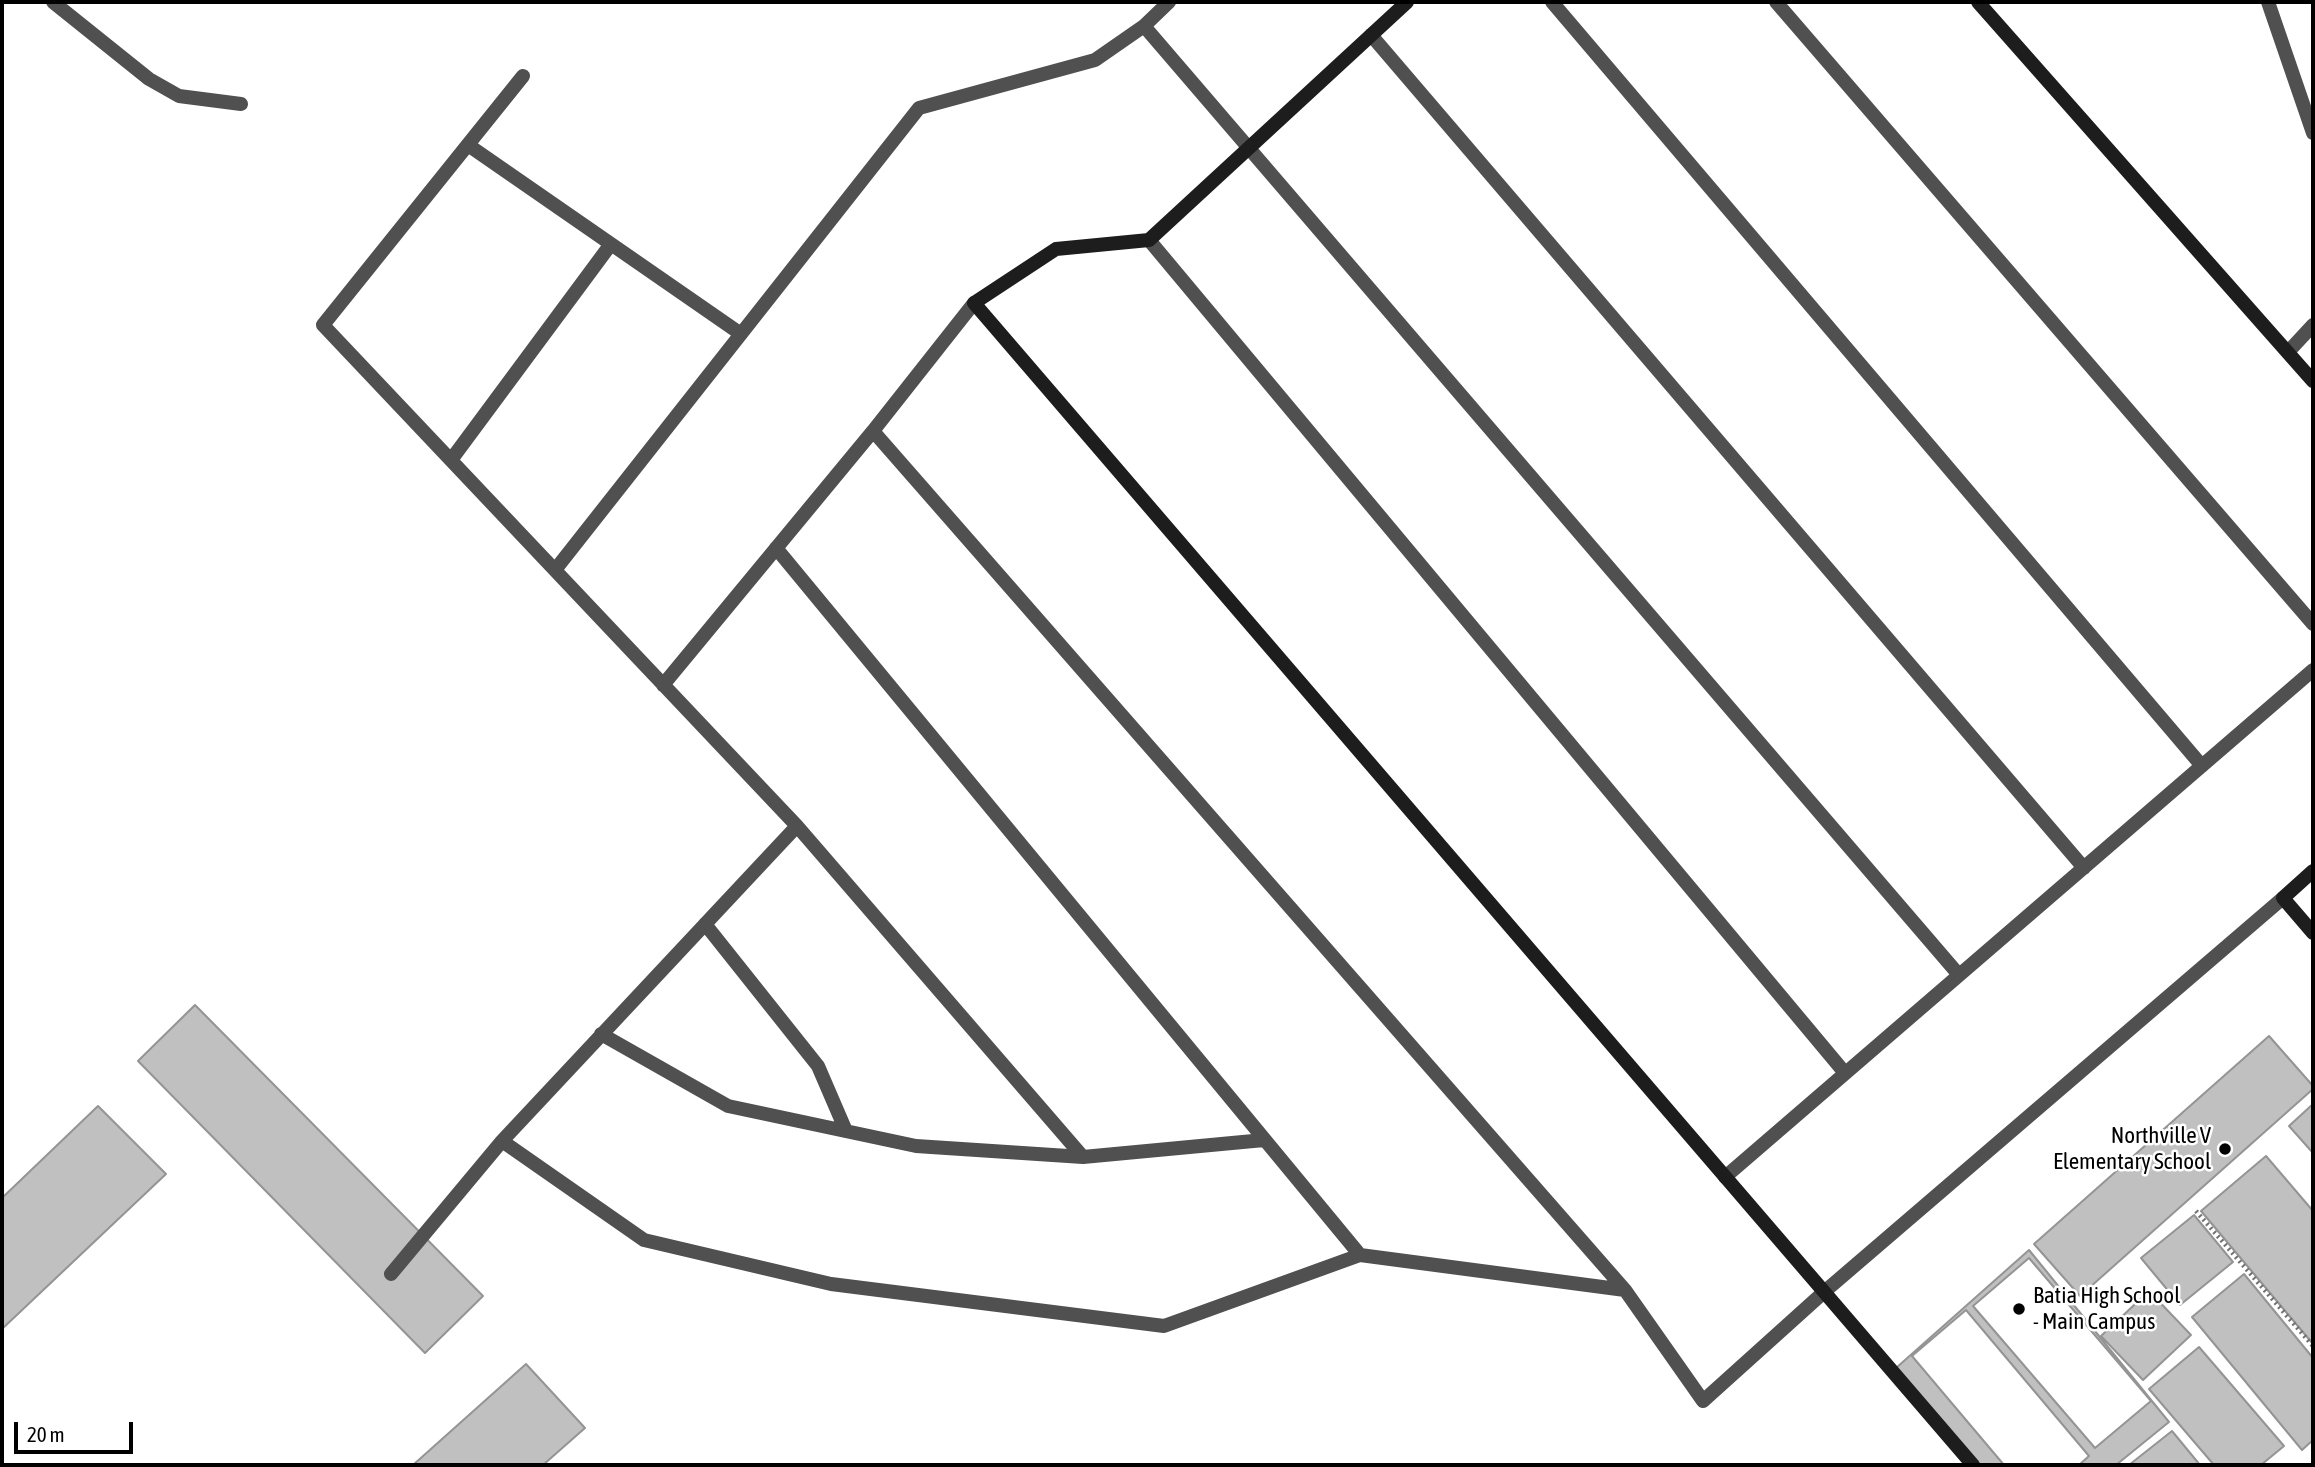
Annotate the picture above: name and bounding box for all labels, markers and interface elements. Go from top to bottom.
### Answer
place label: Northville V Elementary School [2053,1122,2211,1176]
marker: Northville V Elementary School [2217,1141,2233,1157]
place label: Batia High School - Main Campus [2033,1282,2180,1336]
marker: Batia High School - Main Campus [2011,1301,2027,1317]
scale bar [18,1408,136,1452]
text: 20 m [27,1422,65,1446]

